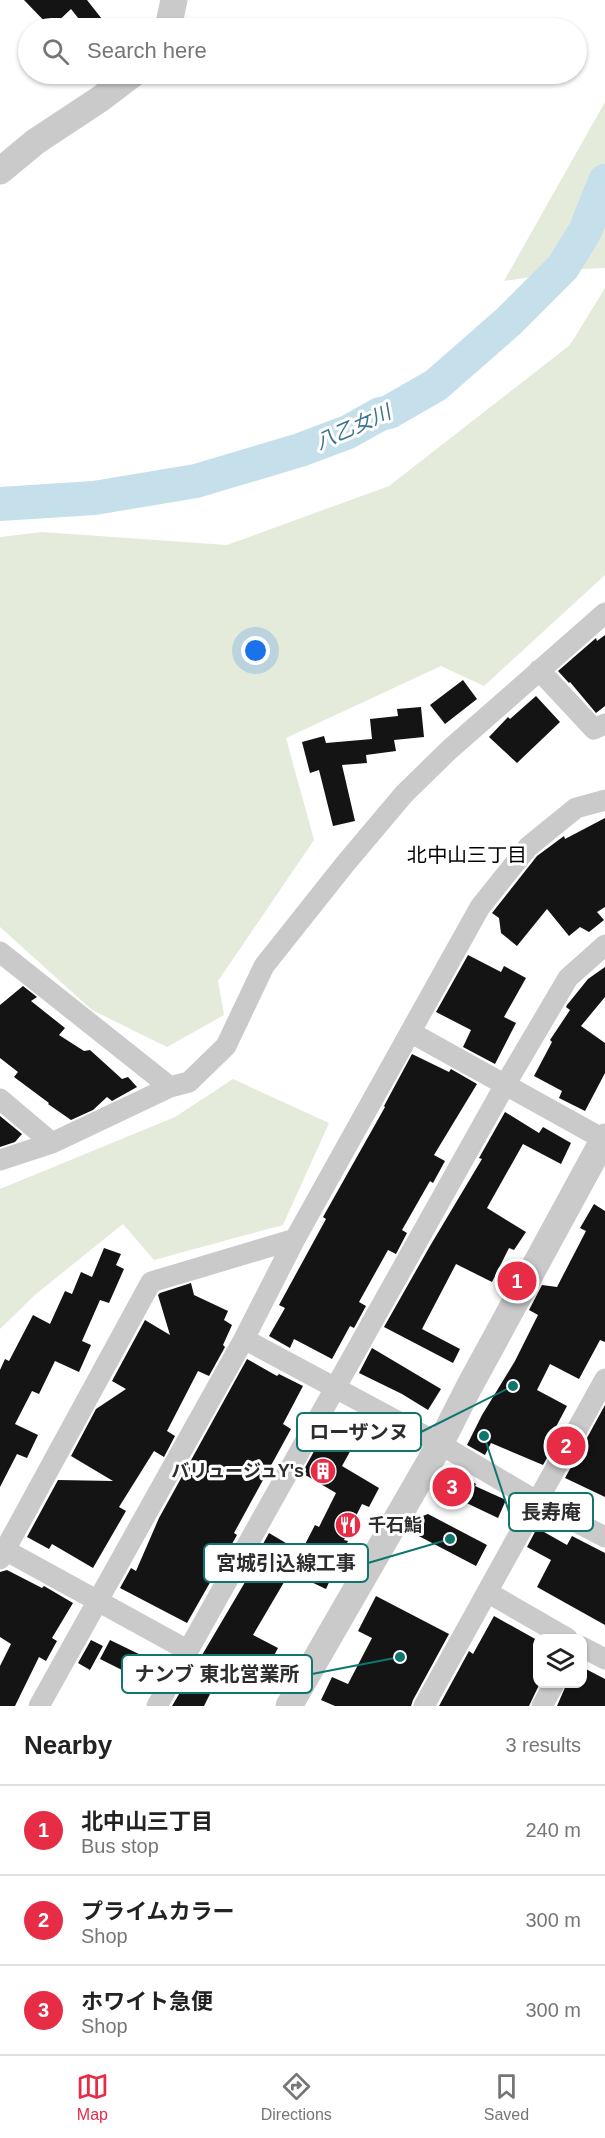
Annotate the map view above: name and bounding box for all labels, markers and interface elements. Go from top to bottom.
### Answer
search box [18,18,587,84]
icon: search [39,35,72,68]
text: Search here [87,38,207,63]
water label: 八乙女川 [312,400,396,453]
your location [241,636,270,665]
district label: 北中山三丁目 [407,844,527,866]
pin: 1 [498,1258,536,1304]
callout: ローザンヌ [297,1413,421,1451]
text: ローザンヌ [309,1421,409,1443]
pin: 2 [546,1424,586,1468]
building icon: バリュージュY's [308,1456,338,1486]
place label: バリュージュY's [171,1461,304,1481]
pin: 3 [432,1464,472,1510]
callout: 長寿庵 [509,1493,593,1531]
text: 長寿庵 [521,1501,581,1523]
restaurant icon: 千石鮨 [333,1510,363,1540]
place label: 千石鮨 [368,1515,422,1535]
callout: 宮城引込線工事 [204,1544,368,1582]
text: 宮城引込線工事 [216,1552,356,1574]
map controls [533,1634,587,1688]
button: layers [533,1634,587,1688]
callout: ナンブ 東北営業所 [122,1655,312,1693]
text: ナンブ 東北営業所 [135,1663,299,1685]
text: Nearby [24,1730,112,1760]
text: 3 results [505,1734,581,1756]
text: 北中山三丁目 [81,1809,213,1834]
text: 1 [38,1819,49,1841]
text: 240 m [525,1819,581,1841]
text: Bus stop [81,1835,159,1857]
text: プライムカラー [81,1899,235,1924]
text: 2 [38,1909,49,1931]
text: 300 m [525,1909,581,1931]
text: Shop [81,1925,128,1947]
text: ホワイト急便 [81,1989,213,2014]
text: 3 [38,1999,49,2021]
text: 300 m [525,1999,581,2021]
text: Shop [81,2015,128,2037]
tab: Map [76,2070,109,2124]
tab: Directions [261,2070,332,2124]
tab: Saved [484,2070,529,2124]

